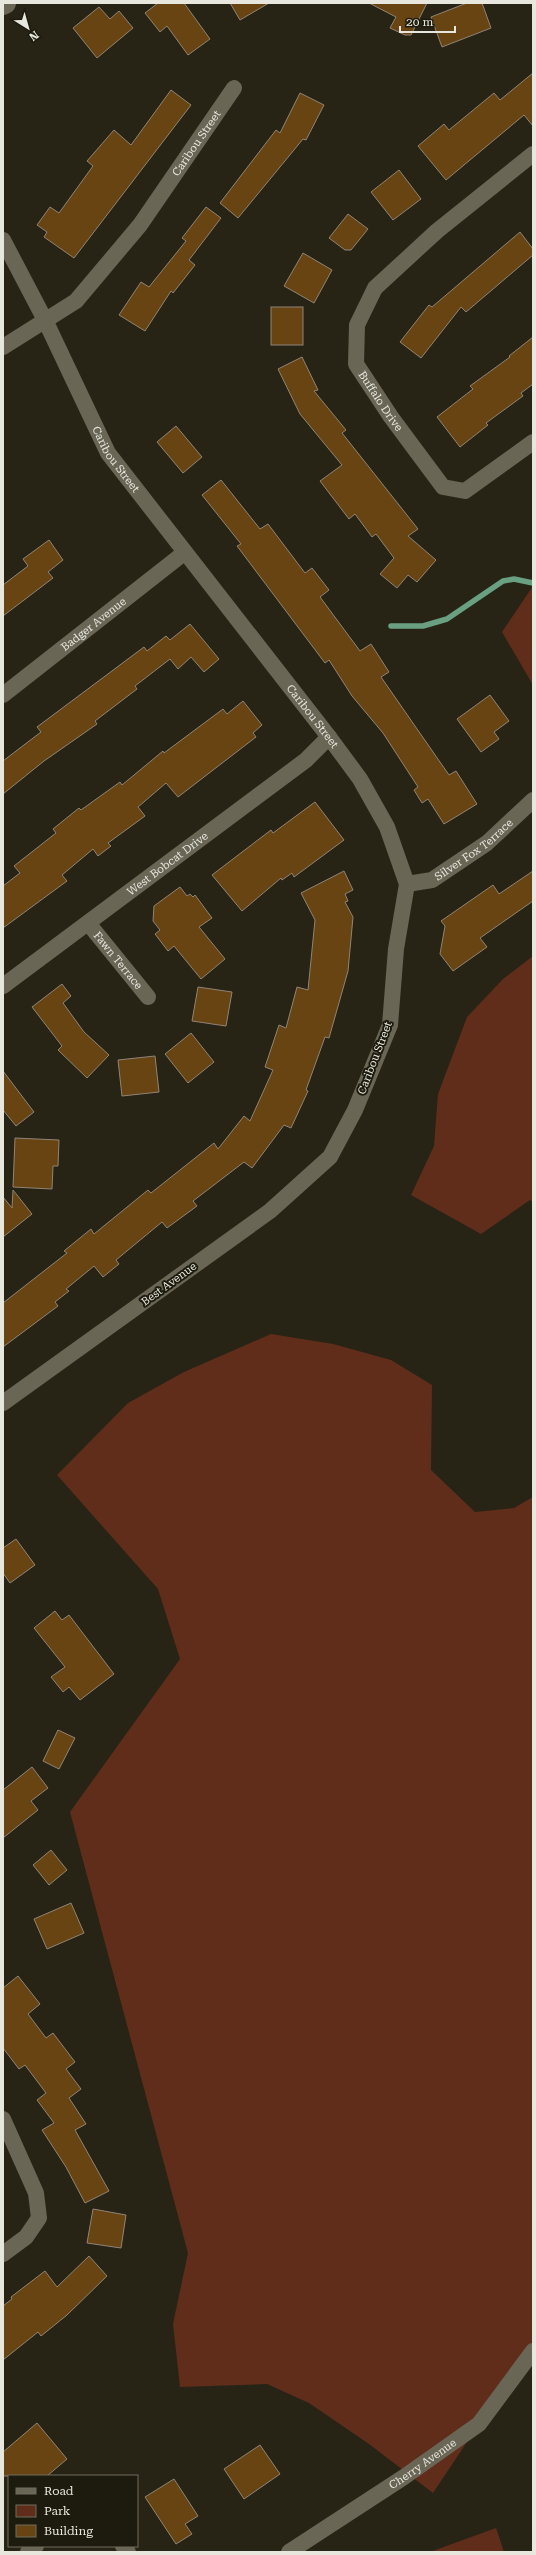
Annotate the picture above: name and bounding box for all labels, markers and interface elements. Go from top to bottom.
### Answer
north arrow [8,8,48,48]
scale bar [400,8,455,34]
text: 20 m [406,15,433,29]
text: N [26,28,41,44]
street label: Caribou Street [169,108,223,179]
street label: Buffalo Drive [356,369,406,434]
street label: Caribou Street [90,424,143,495]
street label: Badger Avenue [58,594,129,654]
street label: Caribou Street [284,682,341,751]
street label: Silver Fox Terrace [432,816,515,883]
street label: West Bobcat Drive [124,829,210,898]
street label: Fawn Terrace [91,929,145,992]
street label: Caribou Street [355,1020,395,1096]
street label: Best Avenue [139,1260,199,1308]
street label: Cherry Avenue [386,2436,459,2492]
legend [8,2475,138,2547]
text: Road [44,2484,74,2498]
text: Park [44,2504,71,2518]
text: Building [44,2524,93,2538]

